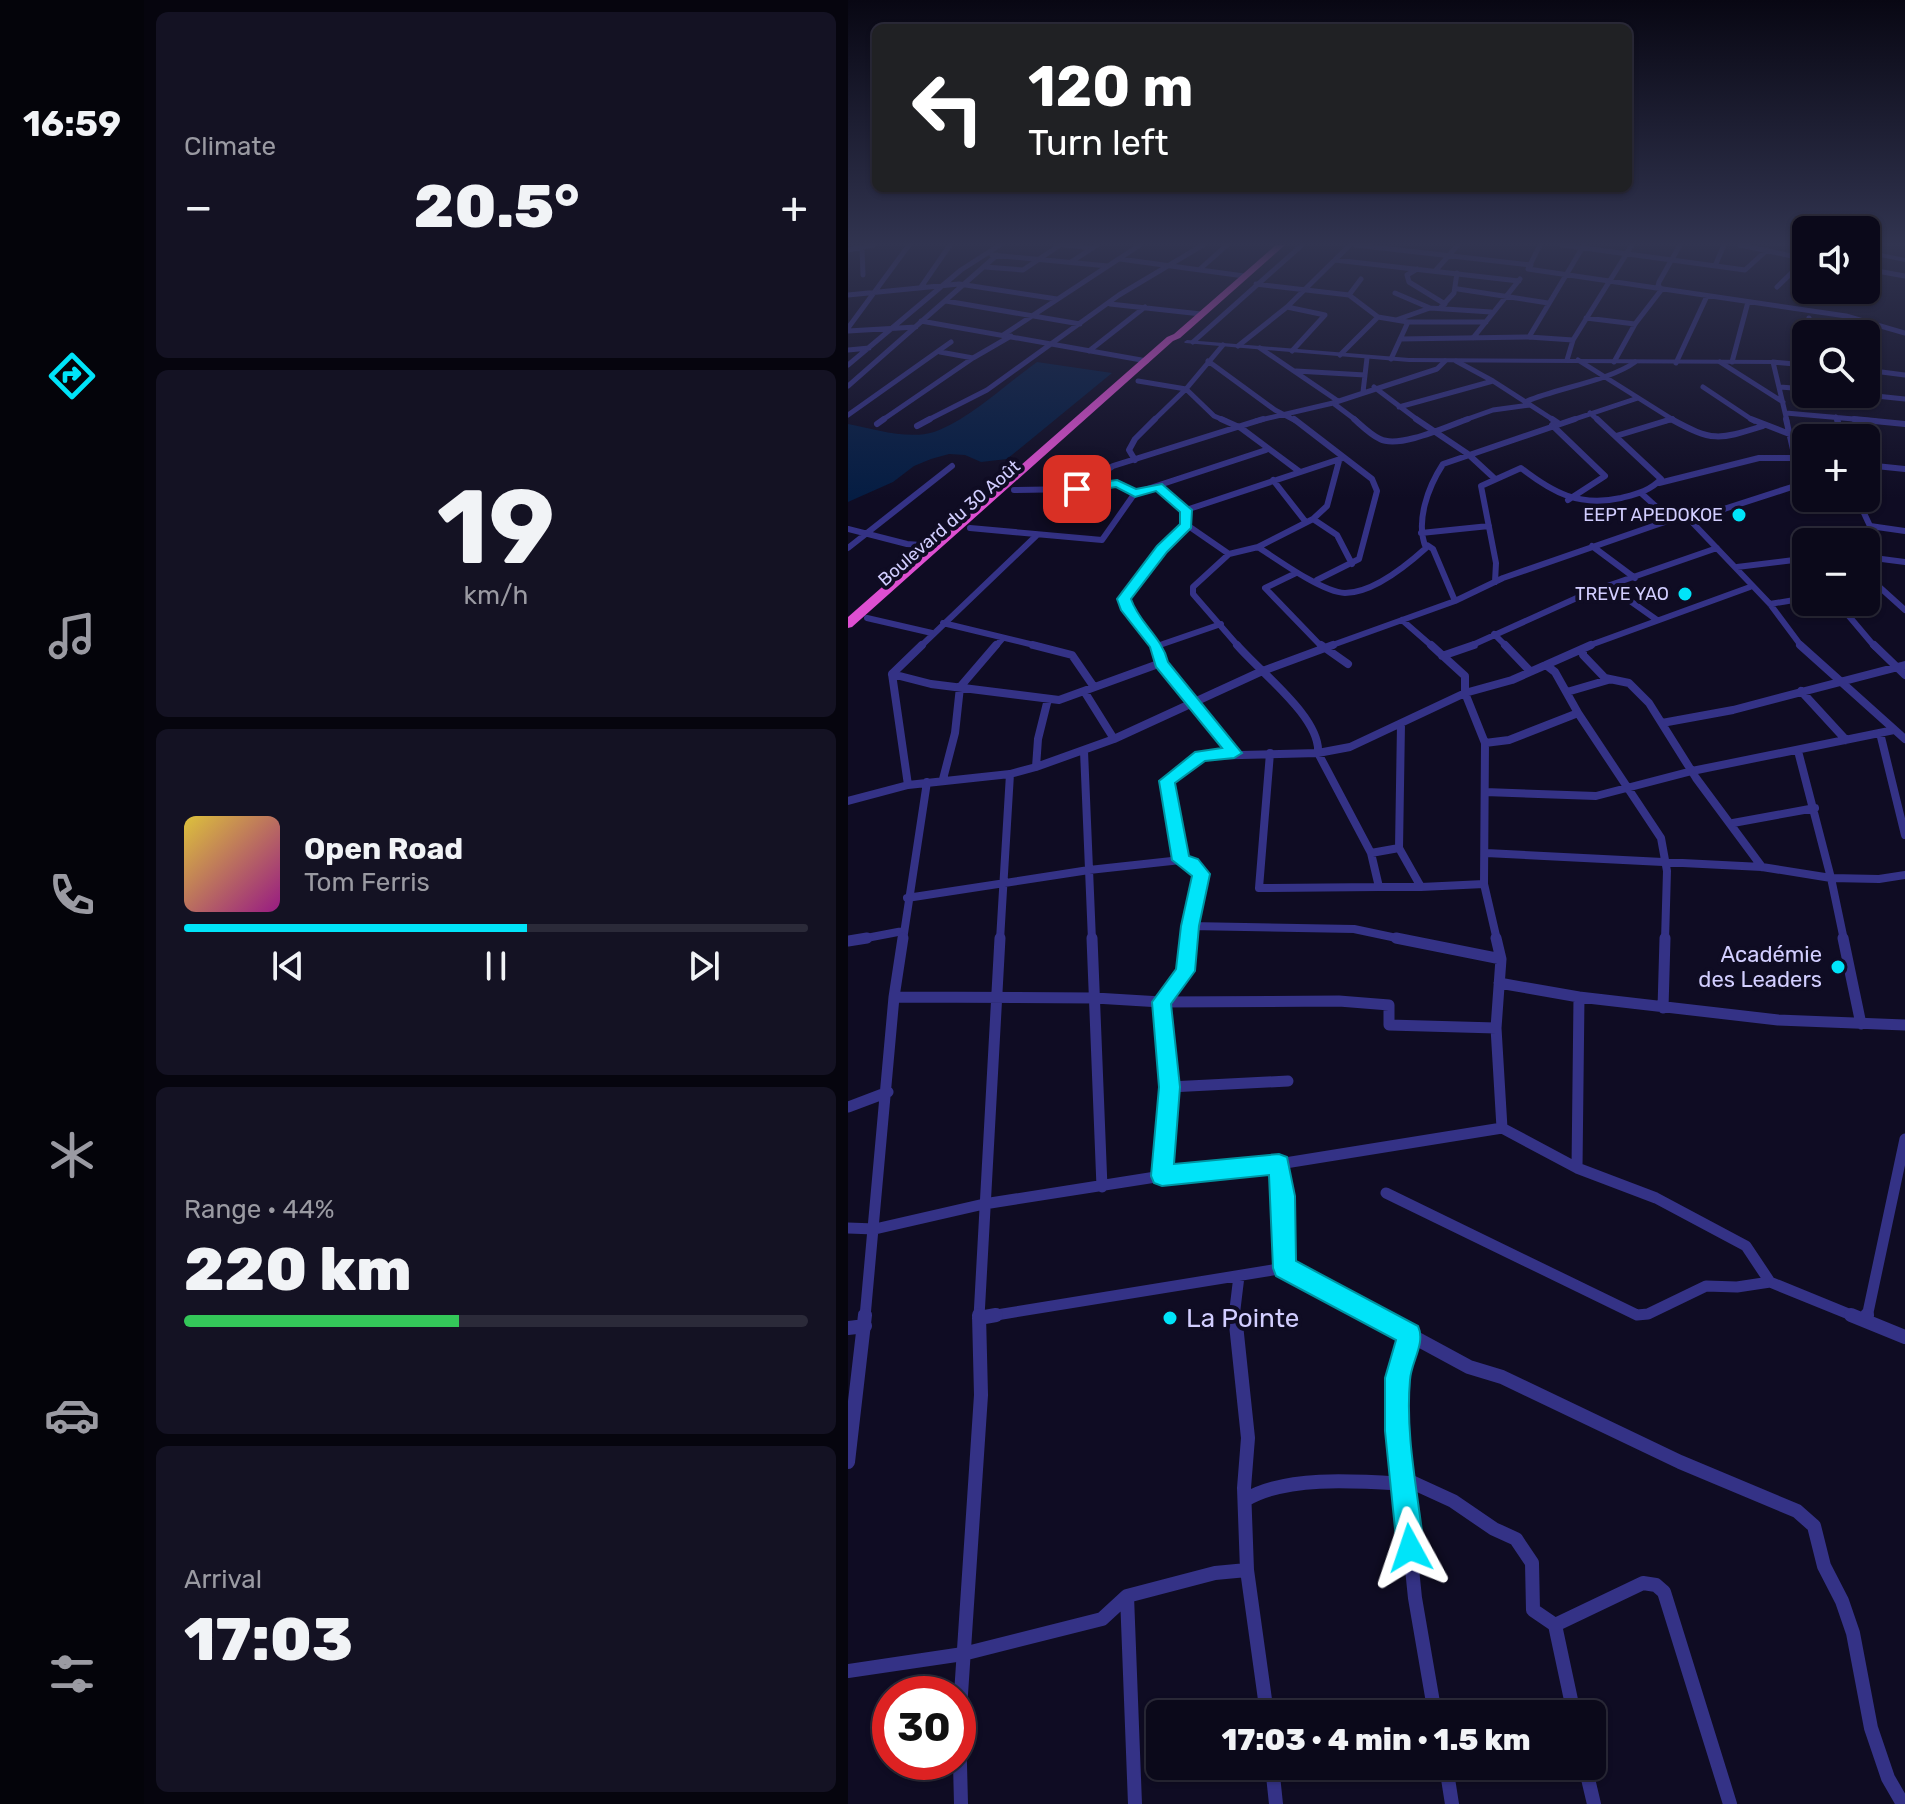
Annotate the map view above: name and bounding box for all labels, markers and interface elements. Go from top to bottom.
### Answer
text: 120 m [1028,54,1194,120]
icon: left [896,56,1000,160]
text: 16:59 [23,102,121,145]
text: Turn left [1028,121,1169,164]
text: Climate [184,131,276,162]
text: 20.5° [414,171,579,242]
text: − [184,181,213,233]
text: + [781,181,808,233]
map controls [1792,216,1880,616]
button: sound [1792,216,1880,304]
button: search [1792,320,1880,408]
icon: directions [44,348,100,404]
button: + [1792,424,1880,512]
street label: Boulevard du 30 Août [874,455,1024,591]
pin [1043,455,1111,523]
text: 19 [437,466,555,589]
icon: arrive [1055,467,1099,511]
place label: EEPT APEDOKOE [1583,504,1723,526]
marker: EEPT APEDOKOE [1730,506,1748,524]
button: − [1792,528,1880,616]
text: km/h [464,580,528,611]
place label: TREVE YAO [1575,583,1669,605]
marker: TREVE YAO [1676,585,1694,603]
icon: music [44,608,100,664]
text: Open Road [304,831,463,867]
icon: phone [44,867,100,923]
text: Tom Ferris [304,867,430,898]
place label: Académie des Leaders [1698,941,1822,993]
icon: previous [266,944,310,988]
icon: pause [474,944,518,988]
icon: next [682,944,726,988]
marker: Académie des Leaders [1829,958,1847,976]
icon: climate [44,1127,100,1183]
text: Range · 44% [184,1194,335,1225]
text: 220 km [184,1234,412,1305]
place label: La Pointe [1186,1303,1299,1334]
marker: La Pointe [1161,1309,1179,1327]
icon: car [44,1387,100,1443]
position arrow [1368,1506,1452,1590]
text: Arrival [184,1564,262,1595]
text: 17:03 [184,1604,353,1675]
icon: filters [44,1646,100,1702]
speed limit sign: 30 [872,1676,976,1780]
text: 17:03 · 4 min · 1.5 km [1221,1722,1531,1758]

